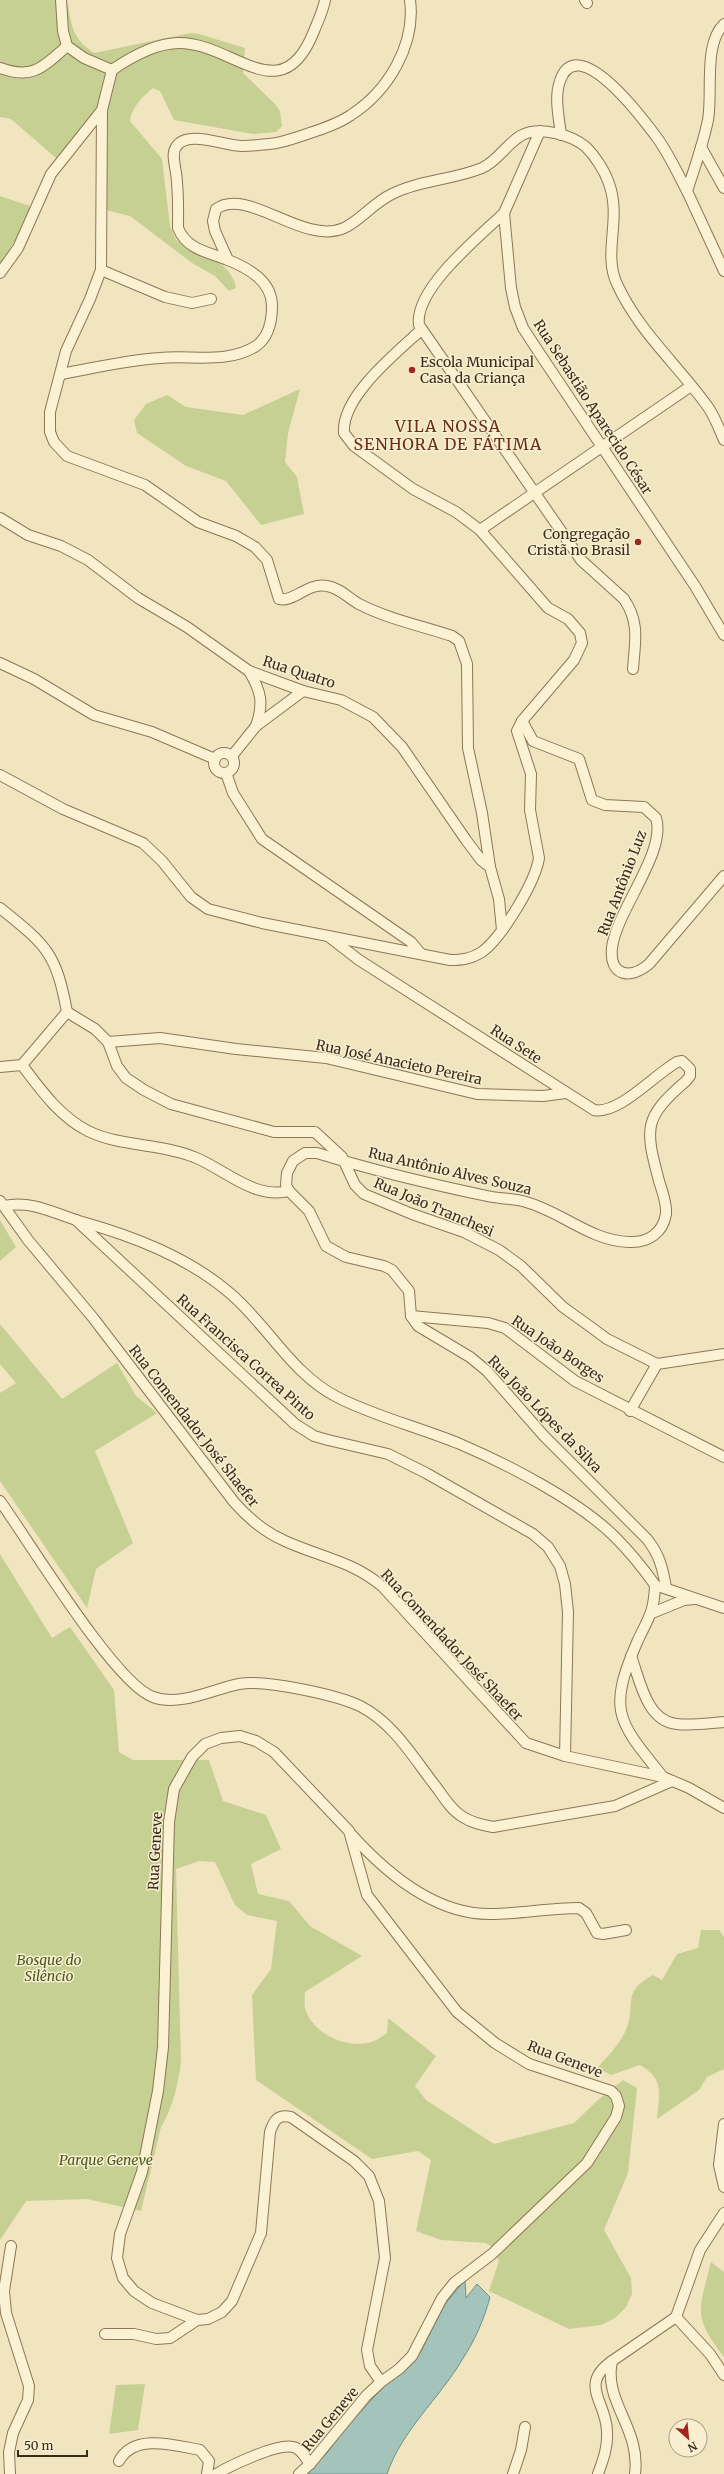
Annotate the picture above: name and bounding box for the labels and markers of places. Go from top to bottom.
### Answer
place label: Escola Municipal Casa da Criança [420,353,535,387]
marker: Escola Municipal Casa da Criança [407,365,417,375]
place label: Congregação Cristã no Brasil [528,525,631,559]
marker: Congregação Cristã no Brasil [633,537,643,547]

